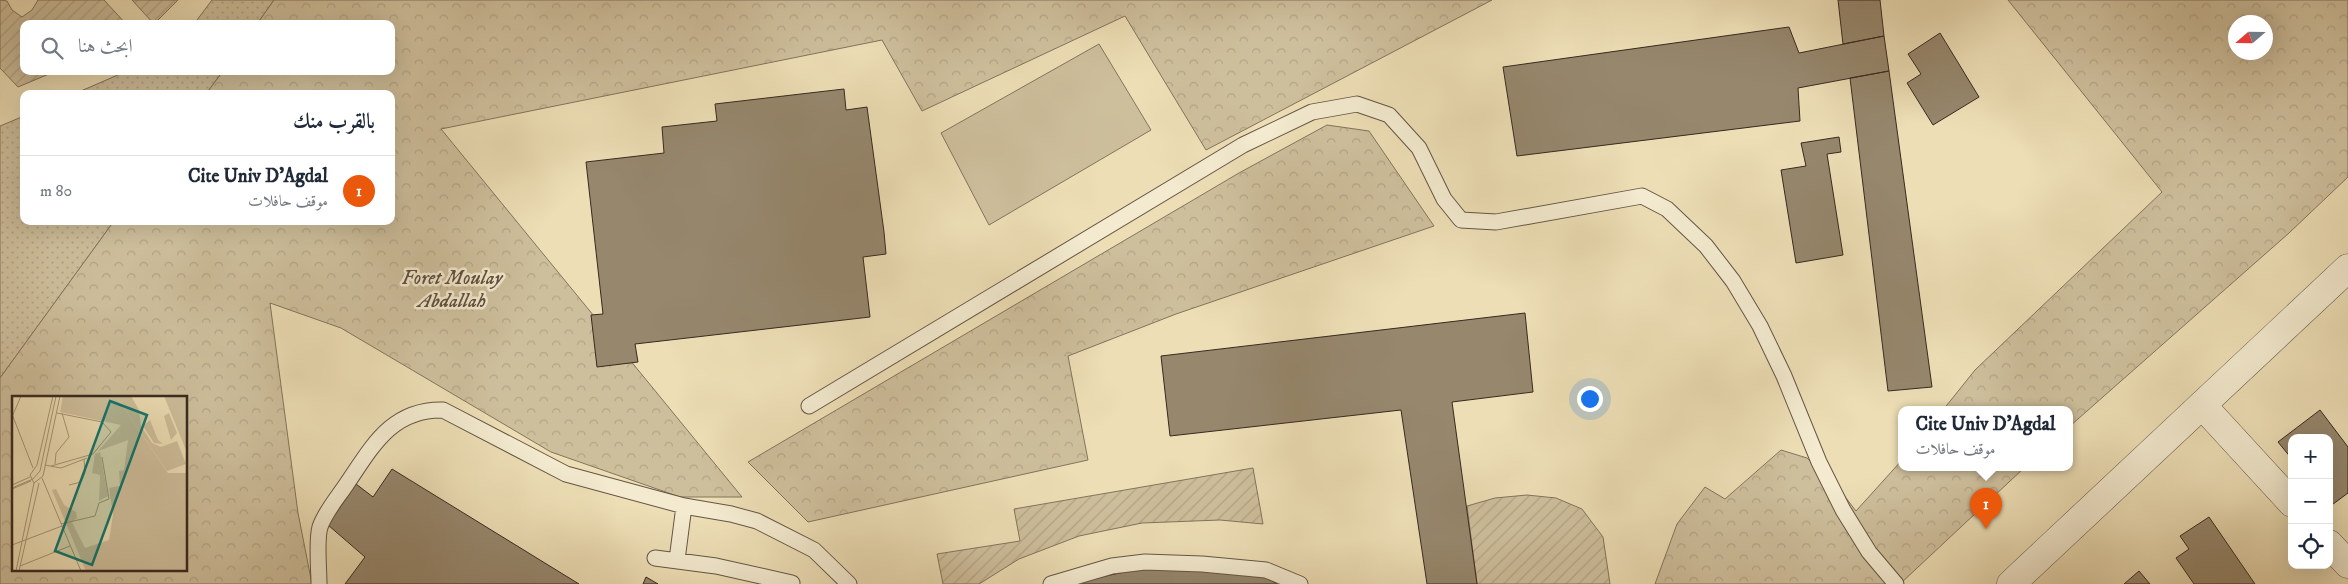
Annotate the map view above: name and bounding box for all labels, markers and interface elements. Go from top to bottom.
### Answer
north arrow [2228,15,2273,60]
search box [20,20,395,75]
icon: search [38,34,66,62]
text: ابحث هنا [78,35,133,58]
text: بالقرب منك [293,109,375,135]
text: Cite Univ D'Agdal [188,165,328,188]
text: 80 m [40,181,72,201]
text: 1 [356,181,362,201]
text: موقف حافلات [248,191,328,211]
park label: Foret Moulay Abdallah [402,266,503,314]
your location [1577,386,1603,412]
inset map [12,396,188,572]
popup [1898,406,2073,471]
text: Cite Univ D'Agdal [1916,413,2055,436]
map controls [2288,434,2333,569]
button: + [2288,434,2333,479]
text: موقف حافلات [1916,439,1995,459]
button: − [2288,479,2333,524]
pin: 1 [1970,488,2002,529]
button: locate [2288,524,2333,569]

